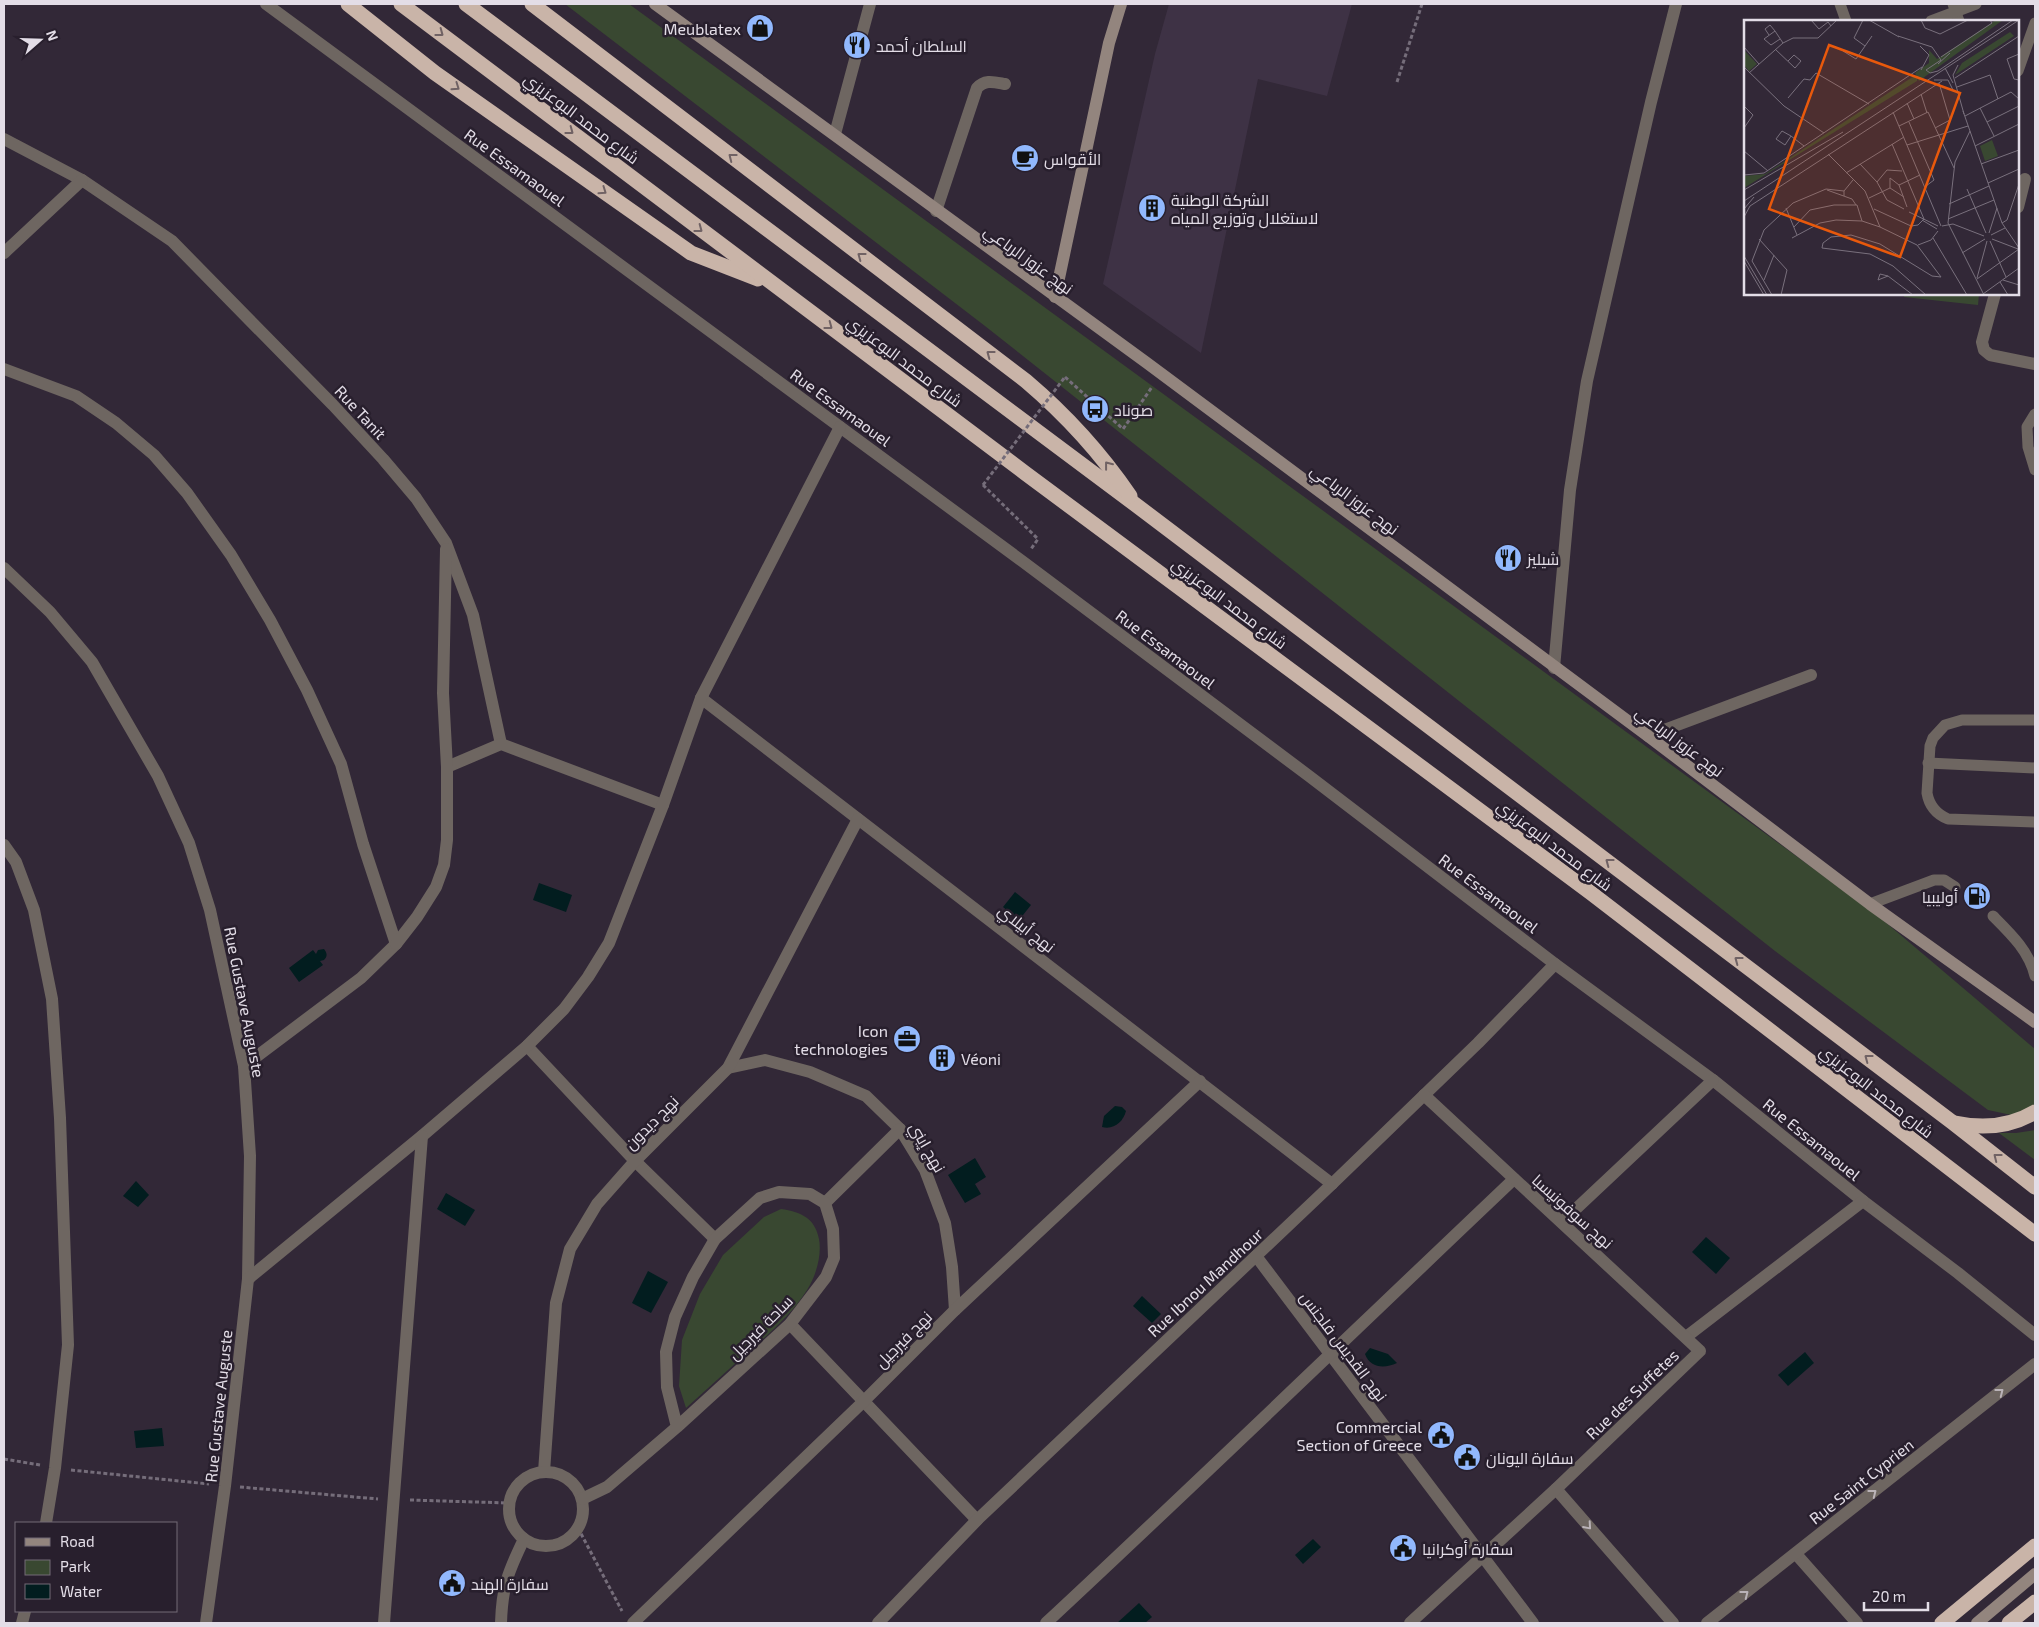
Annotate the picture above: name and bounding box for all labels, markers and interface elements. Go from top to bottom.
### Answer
shop icon: Meublatex [745,13,775,43]
north arrow [15,15,65,65]
place label: Meublatex [663,19,742,38]
inset map [1744,20,2019,295]
one-way arrow [434,27,444,36]
text: N [43,28,62,43]
restaurant icon: السلطان أحمد [842,30,872,60]
place label: السلطان أحمد [876,36,967,57]
street label: شارع محمد البوعزيزي [518,69,643,171]
one-way arrow [450,81,460,90]
street label: Rue Essamaouel [461,124,569,210]
one-way arrow [564,125,574,134]
cafe icon: الأقواس [1010,143,1040,173]
place label: الأقواس [1044,149,1101,170]
one-way arrow [729,155,738,163]
one-way arrow [597,185,607,194]
place label: الشركة الوطنية لاستغلال وتوزيع المياه [1171,190,1318,230]
building icon: الشركة الوطنية لاستغلال وتوزيع المياه [1137,193,1167,223]
street label: نهج عزوز الرباعي [978,220,1077,302]
one-way arrow [694,223,703,232]
one-way arrow [857,253,867,262]
street label: شارع محمد البوعزيزي [841,312,966,414]
one-way arrow [823,321,832,329]
one-way arrow [986,351,996,360]
street label: Rue Essamaouel [787,364,895,450]
street label: Rue Tanit [331,381,391,443]
bus stop icon: صوناد [1080,394,1110,424]
place label: صوناد [1114,400,1153,420]
street label: نهج عزوز الرباعي [1304,460,1403,542]
one-way arrow [1106,462,1114,471]
restaurant icon: شيليز [1493,543,1523,573]
place label: شيليز [1526,549,1559,569]
street label: شارع محمد البوعزيزي [1166,554,1291,656]
street label: Rue Essamaouel [1113,605,1220,693]
street label: نهج عزوز الرباعي [1629,702,1728,784]
street label: شارع محمد البوعزيزي [1491,796,1616,898]
street label: Rue Essamaouel [1436,849,1543,937]
one-way arrow [1606,860,1615,868]
fuel station icon: أوليبيا [1962,881,1992,911]
place label: أوليبيا [1922,887,1958,907]
street label: نهج أبيلاي [992,900,1059,960]
street label: Rue Gustave Auguste [221,925,269,1079]
one-way arrow [1735,958,1744,966]
place label: Icon technologies [794,1021,888,1058]
office icon: Icon technologies [892,1024,922,1054]
street label: شارع محمد البوعزيزي [1813,1041,1938,1145]
building icon: Véoni [927,1043,957,1073]
place label: Véoni [961,1049,1001,1068]
one-way arrow [1865,1056,1874,1064]
street label: نهج ديدون [620,1091,684,1155]
street label: Rue Essamaouel [1760,1094,1865,1184]
street label: نهج إيني [902,1119,950,1178]
one-way arrow [1994,1155,2003,1163]
street label: نهج سوفونيسبا [1527,1170,1617,1254]
street label: Rue Ibnou Mandhour [1143,1223,1267,1340]
street label: نهج القديس فلجنس [1294,1287,1392,1407]
street label: ساحة فيرجيل [724,1291,798,1365]
street label: نهج فيرجيل [871,1307,937,1373]
street label: Rue Gustave Auguste [201,1329,235,1483]
street label: Rue des Suffetes [1582,1345,1682,1443]
one-way arrow [1994,1389,2004,1398]
place label: Commercial Section of Greece [1296,1417,1422,1454]
public building icon: Commercial Section of Greece [1426,1420,1456,1450]
street label: Rue Saint Cyprien [1805,1434,1917,1528]
public building icon: سفارة اليونان [1452,1442,1482,1472]
place label: سفارة اليونان [1486,1448,1574,1469]
one-way arrow [1867,1490,1876,1498]
one-way arrow [1582,1520,1591,1529]
legend [15,1522,178,1612]
text: Road [60,1532,95,1550]
public building icon: سفارة أوكرانيا [1388,1533,1418,1563]
place label: سفارة أوكرانيا [1422,1539,1513,1559]
text: Park [60,1557,91,1575]
public building icon: سفارة الهند [437,1568,467,1598]
place label: سفارة الهند [471,1574,549,1595]
scale bar [1864,1580,1928,1612]
text: Water [60,1582,102,1600]
text: 20 m [1872,1587,1906,1605]
one-way arrow [1739,1591,1748,1599]

